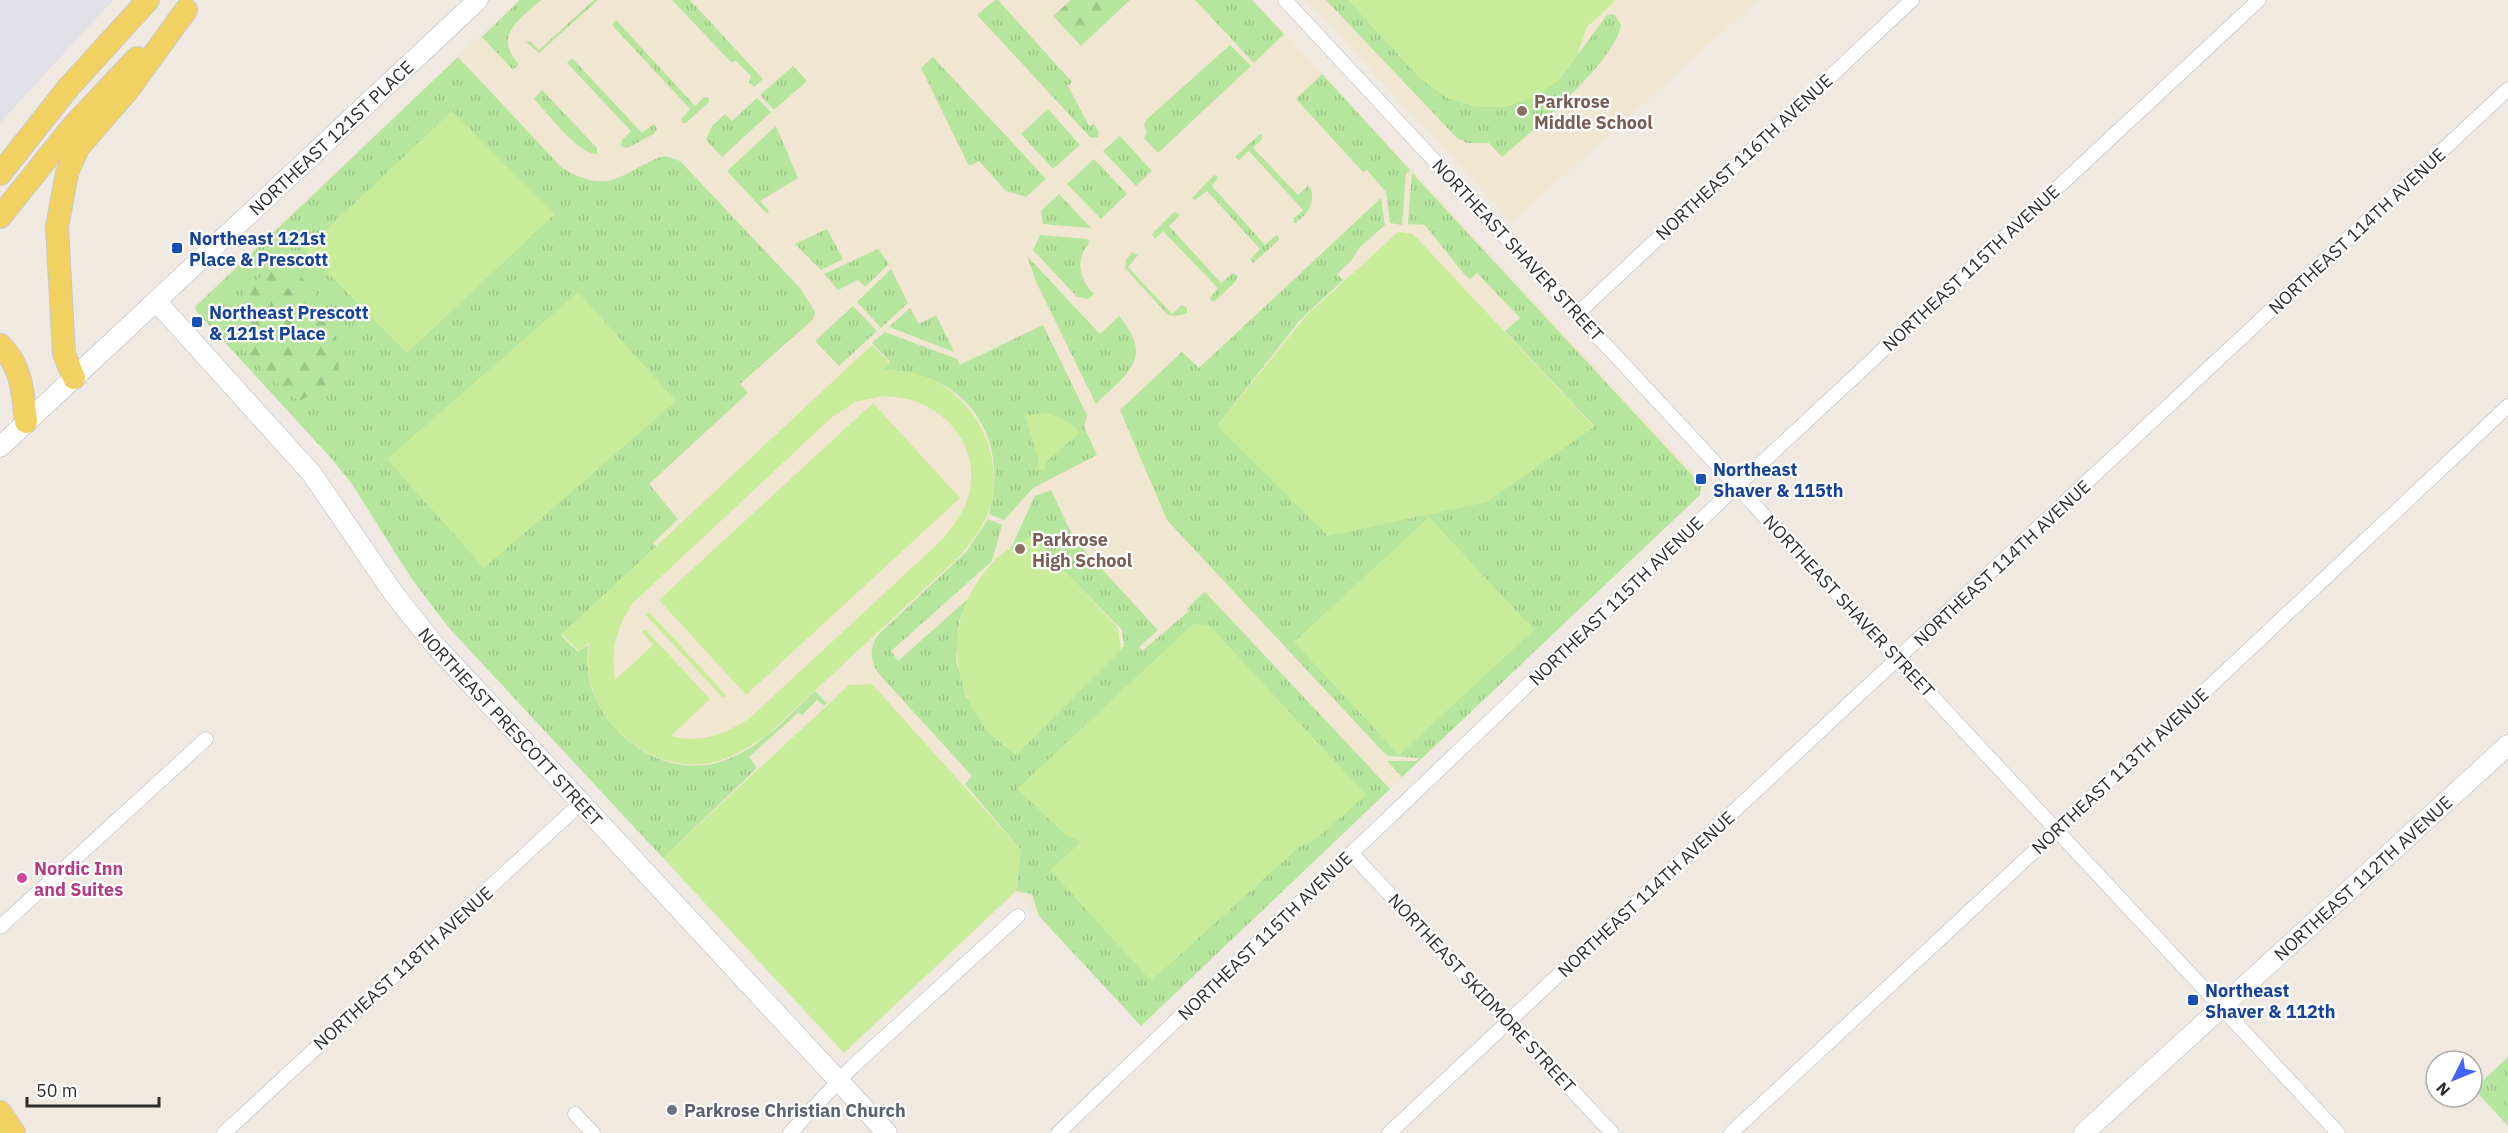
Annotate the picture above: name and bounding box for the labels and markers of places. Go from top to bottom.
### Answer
place label: Parkrose Middle School [1534,90,1653,134]
marker: Parkrose Middle School [1515,104,1529,118]
place label: Northeast 121st Place & Prescott [189,227,328,271]
marker: Northeast 121st Place & Prescott [170,241,184,255]
place label: Northeast Prescott & 121st Place [209,301,369,345]
marker: Northeast Prescott & 121st Place [190,315,204,329]
place label: Northeast Shaver & 115th [1713,458,1843,502]
marker: Northeast Shaver & 115th [1694,472,1708,486]
place label: Parkrose High School [1032,528,1133,572]
marker: Parkrose High School [1013,542,1027,556]
place label: Nordic Inn and Suites [34,857,123,901]
marker: Nordic Inn and Suites [15,871,29,885]
place label: Northeast Shaver & 112th [2205,979,2335,1023]
marker: Northeast Shaver & 112th [2186,993,2200,1007]
place label: Parkrose Christian Church [684,1099,906,1122]
marker: Parkrose Christian Church [665,1103,679,1117]

